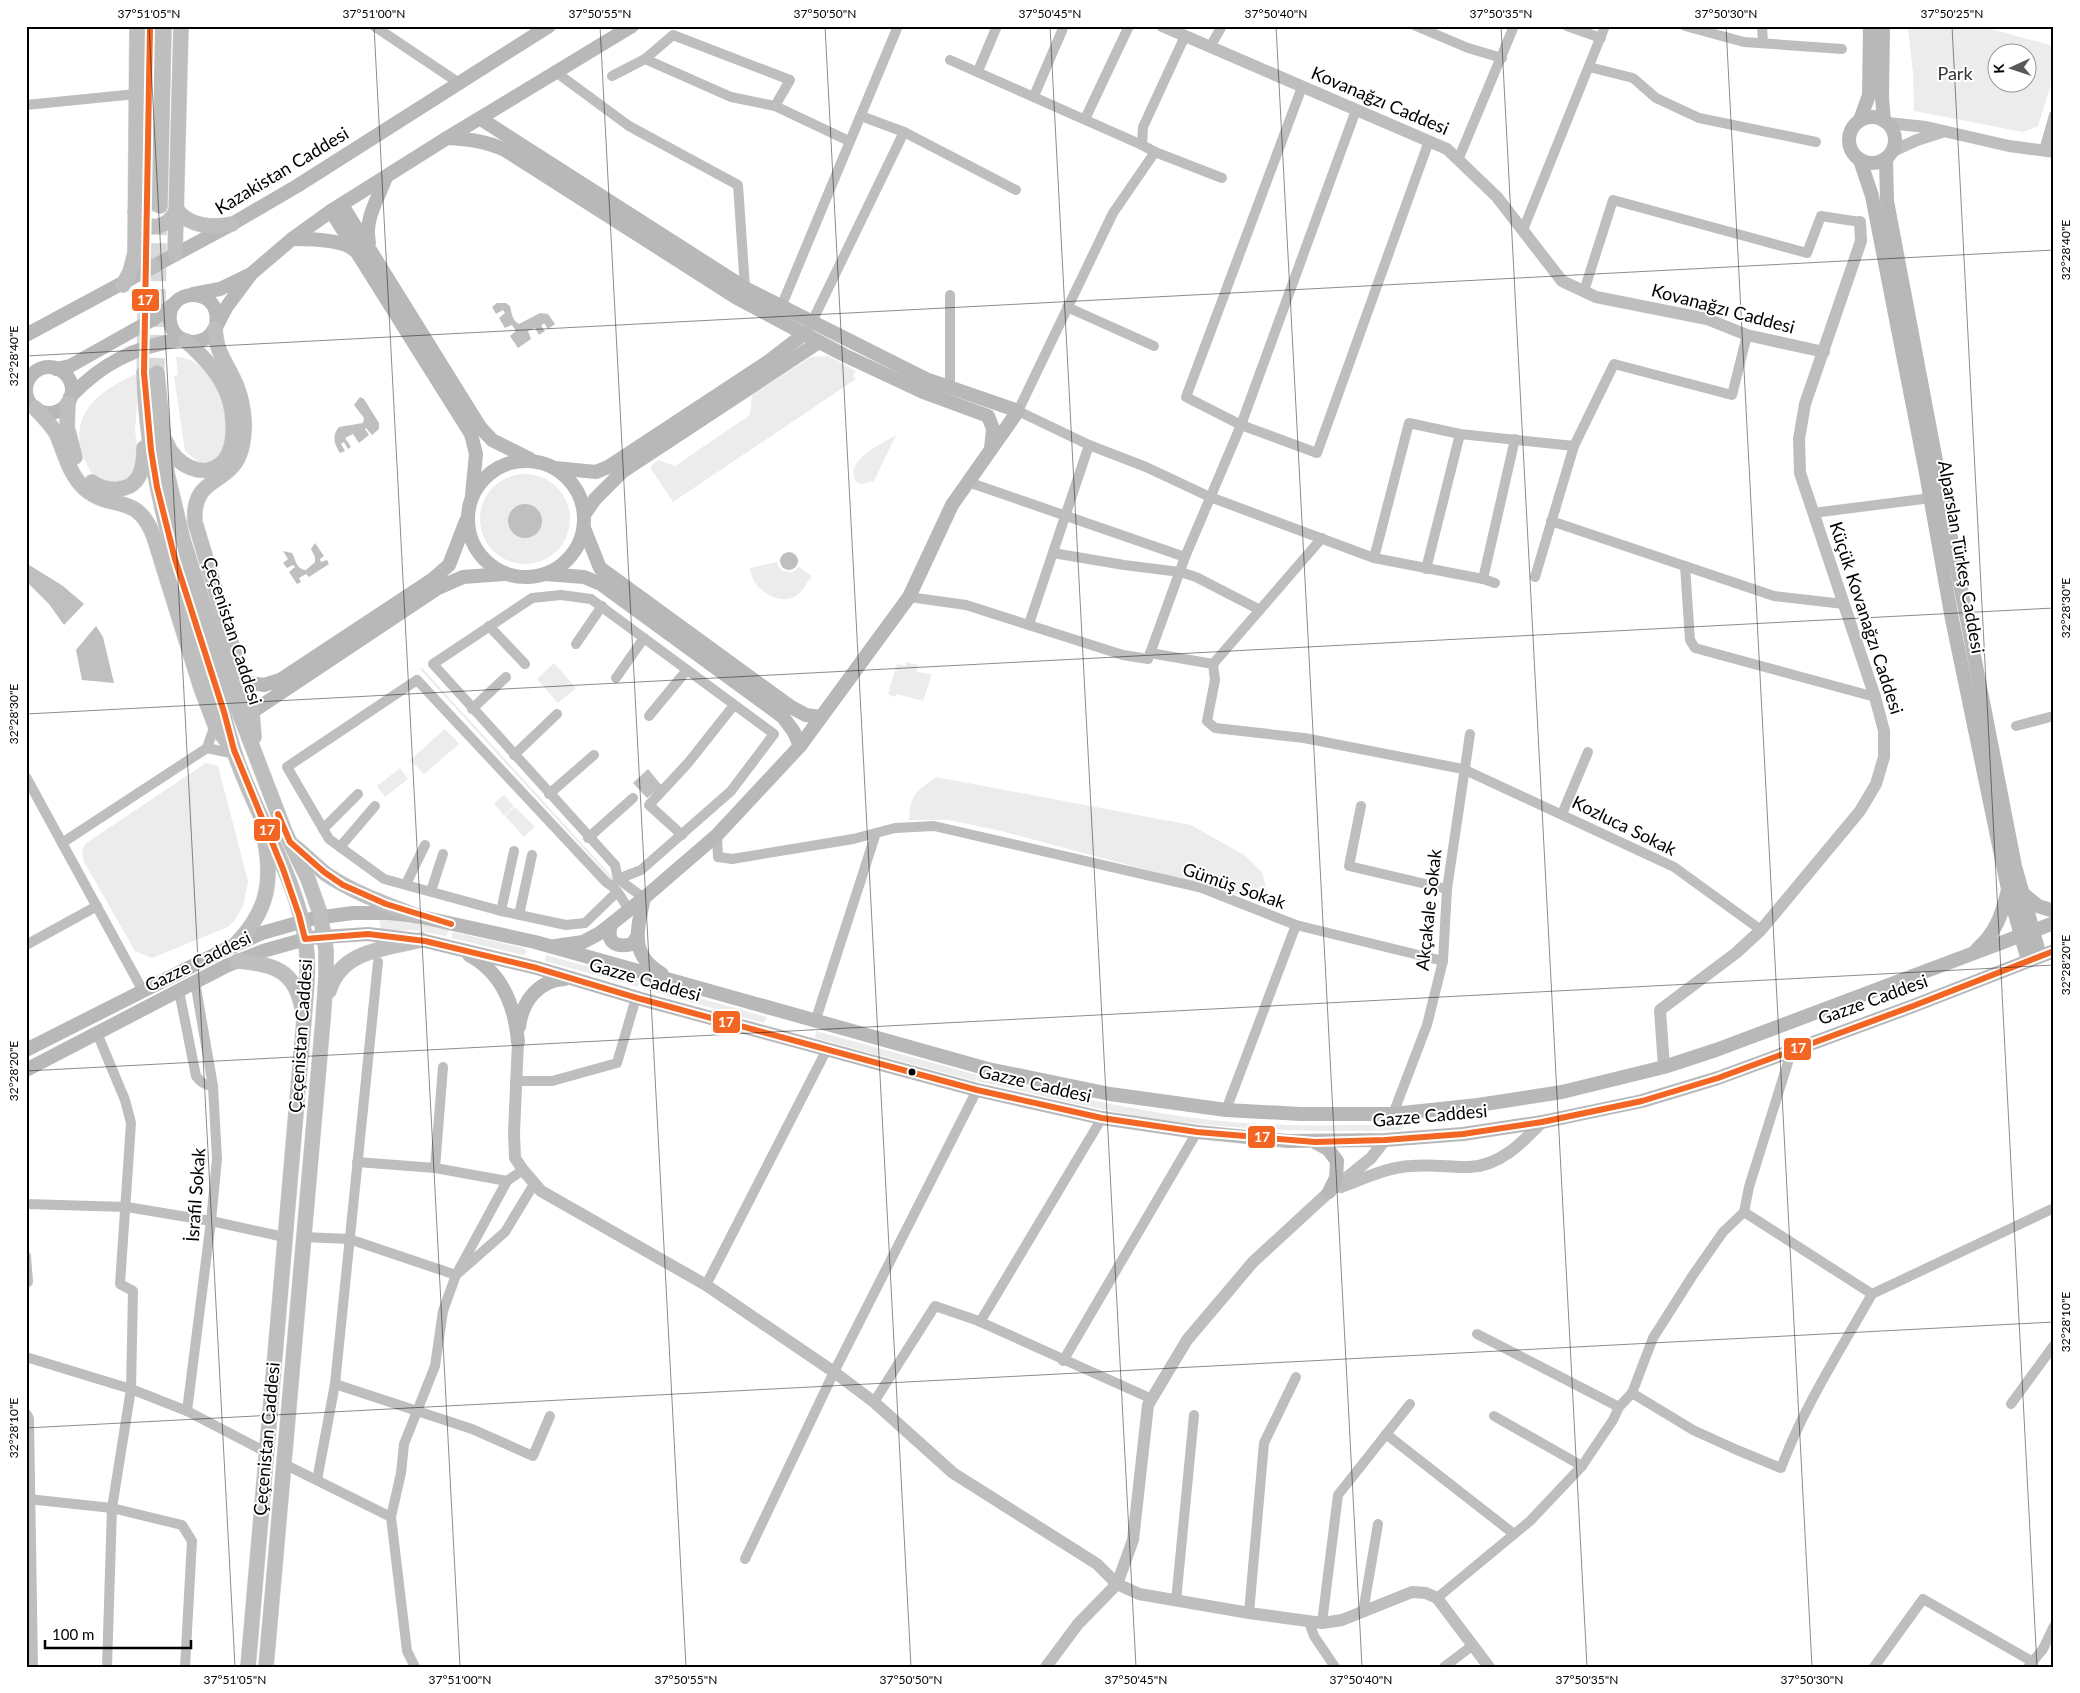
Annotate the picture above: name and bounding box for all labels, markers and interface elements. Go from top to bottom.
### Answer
text: 37°51'05"N [118,6,180,21]
text: 37°51'00"N [343,6,405,21]
text: 37°50'55"N [569,6,631,21]
text: 37°50'50"N [794,6,856,21]
text: 37°50'45"N [1019,6,1081,21]
text: 37°50'40"N [1245,6,1307,21]
text: 37°50'35"N [1470,6,1532,21]
text: 37°50'30"N [1695,6,1757,21]
text: 37°50'25"N [1921,6,1983,21]
north arrow [1988,42,2038,92]
street label: Kovanağzı Caddesi [1308,61,1453,139]
park label: Park [1937,62,1973,84]
text: K [1990,63,2007,74]
street label: Kazakistan Caddesi [211,122,352,219]
text: 32°28'40"E [2058,220,2073,280]
street label: Kovanağzı Caddesi [1649,278,1797,338]
line badge: 17 [131,288,160,312]
text: 17 [137,291,153,308]
text: 32°28'40"E [6,326,21,386]
street label: Alparslan Türkeş Caddesi [1934,459,1990,655]
street label: Küçük Kovanağzı Caddesi [1825,519,1909,717]
street label: Çeçenistan Caddesi [199,554,267,707]
text: 32°28'30"E [2058,578,2073,638]
text: 32°28'30"E [6,684,21,744]
street label: Kozluca Sokak [1569,790,1681,860]
line badge: 17 [253,818,281,842]
text: 17 [259,821,275,838]
street label: Akçakale Sokak [1411,847,1445,972]
street label: Gümüş Sokak [1180,857,1289,913]
street label: Gazze Caddesi [141,926,254,996]
text: 32°28'20"E [2058,935,2073,995]
street label: Gazze Caddesi [587,953,704,1005]
street label: Çeçenistan Caddesi [284,958,316,1114]
street label: Gazze Caddesi [1815,969,1930,1029]
line badge: 17 [712,1010,741,1034]
text: 17 [718,1013,734,1030]
line badge: 17 [1783,1037,1812,1061]
text: 17 [1790,1039,1806,1056]
text: 32°28'20"E [6,1041,21,1101]
street label: Gazze Caddesi [977,1059,1094,1107]
unlabelled marker [907,1067,917,1077]
street label: Gazze Caddesi [1372,1099,1488,1131]
line badge: 17 [1247,1125,1276,1149]
text: 17 [1254,1128,1270,1145]
street label: İsrafil Sokak [181,1146,209,1243]
text: 32°28'10"E [2058,1292,2073,1352]
street label: Çeçenistan Caddesi [248,1361,284,1517]
text: 32°28'10"E [6,1398,21,1458]
scale bar [45,1618,191,1650]
text: 100 m [52,1625,94,1643]
text: 37°51'05"N [204,1672,266,1687]
text: 37°51'00"N [429,1672,491,1687]
text: 37°50'55"N [655,1672,717,1687]
text: 37°50'50"N [880,1672,942,1687]
text: 37°50'45"N [1105,1672,1167,1687]
text: 37°50'40"N [1330,1672,1392,1687]
text: 37°50'35"N [1556,1672,1618,1687]
text: 37°50'30"N [1781,1672,1843,1687]

